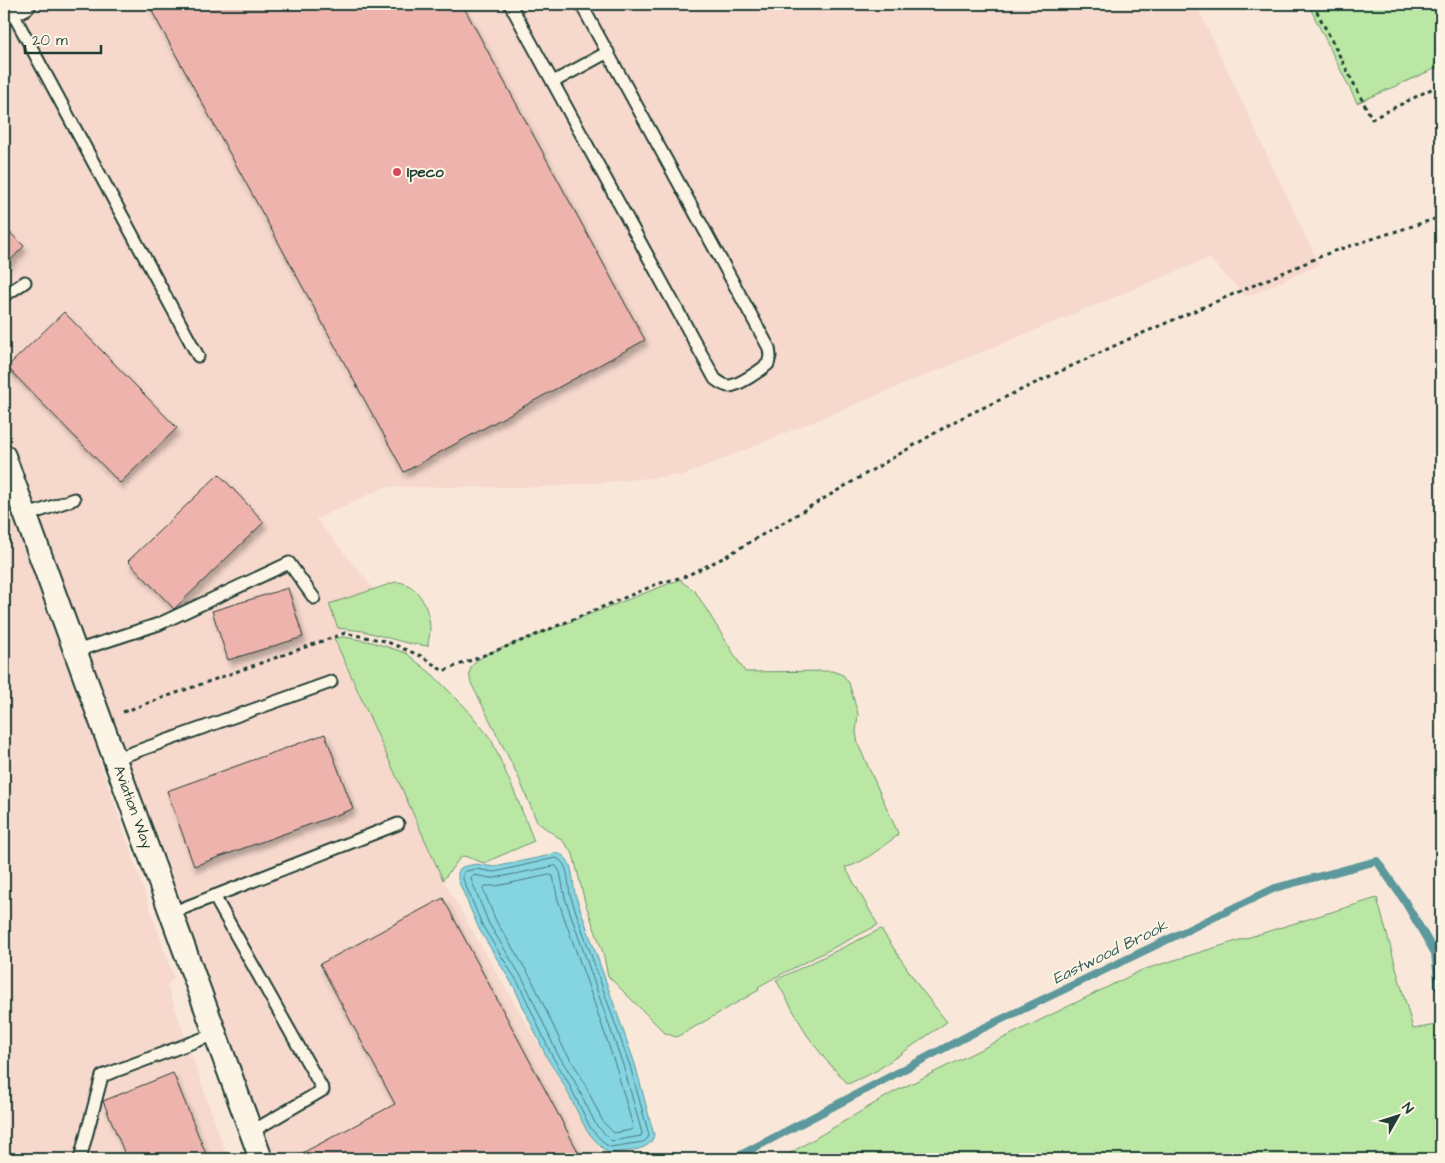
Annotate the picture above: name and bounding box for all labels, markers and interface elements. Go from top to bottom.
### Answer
scale bar [25,22,101,54]
text: 20 m [32,30,68,51]
place label: Ipeco [407,162,444,183]
marker: Ipeco [391,166,403,178]
street label: Aviation Way [107,762,158,852]
water label: Eastwood Brook [1049,914,1172,989]
north arrow [1372,1090,1422,1140]
text: N [1397,1099,1418,1118]

